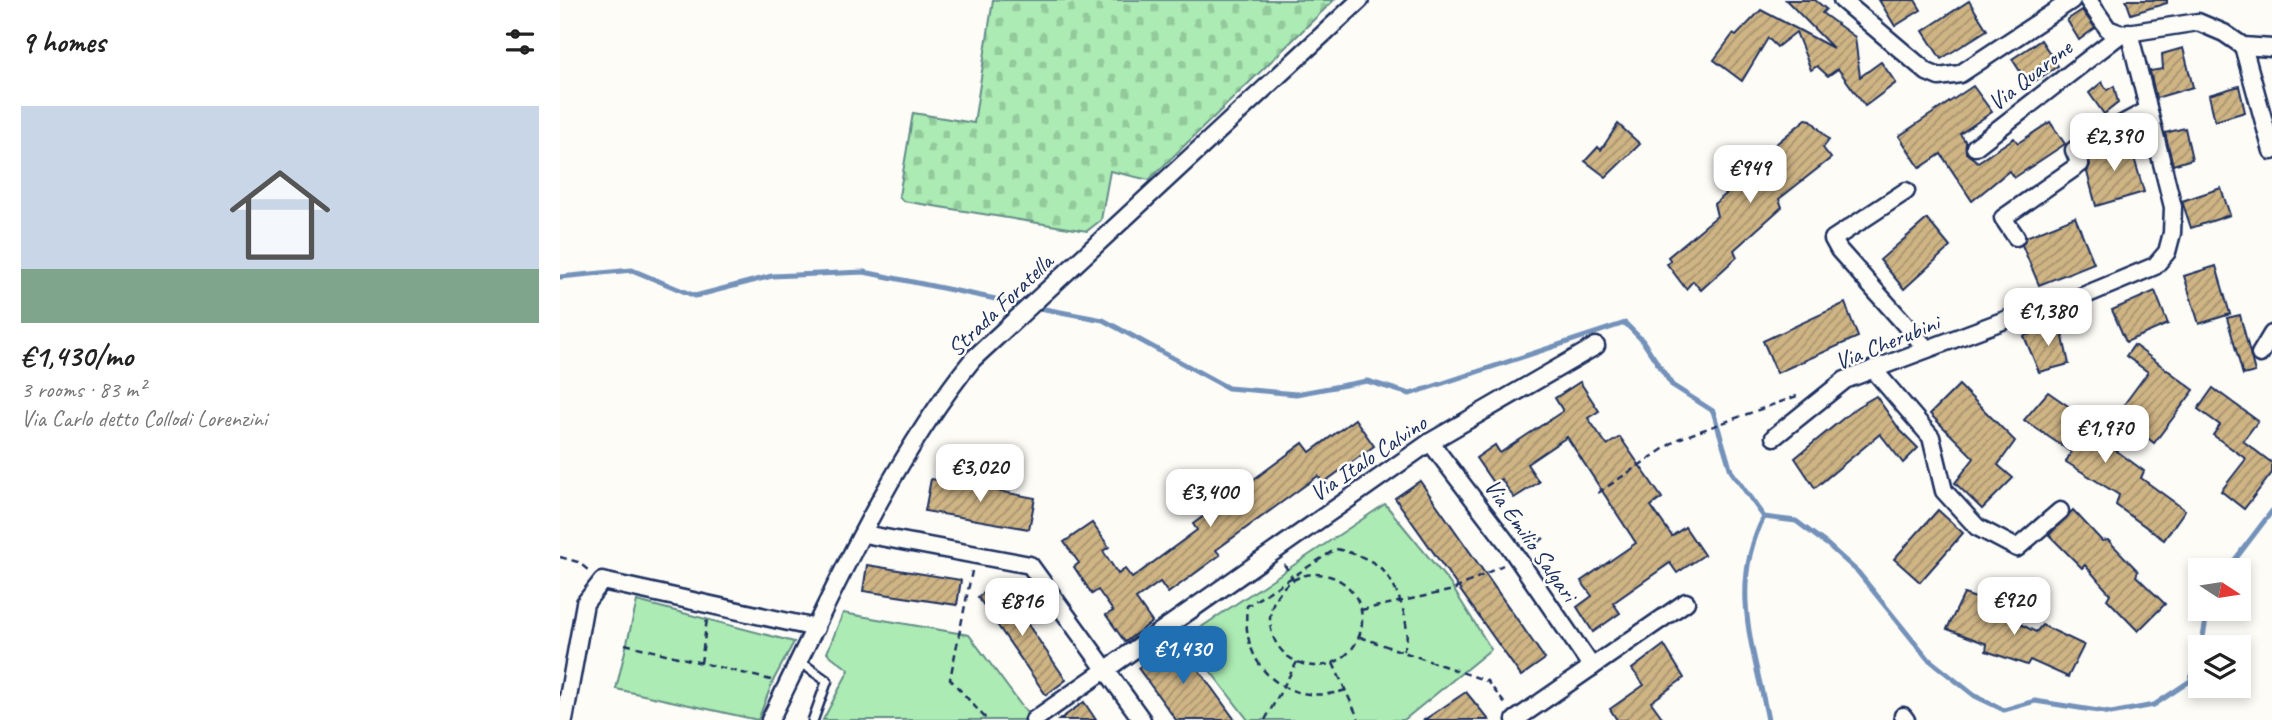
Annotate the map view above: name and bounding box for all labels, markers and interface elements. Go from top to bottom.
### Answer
text: 9 homes [21,23,105,61]
icon: filters [501,23,539,61]
street label: Via Quarone [1982,32,2080,117]
pin: €2,390 [2057,114,2171,173]
text: €2,390 [2086,121,2142,150]
pin: €949 [1709,146,1791,205]
icon: home [217,152,343,278]
text: €949 [1730,153,1770,182]
street label: Strada Foratella [941,246,1061,363]
pin: €1,380 [1991,288,2105,348]
text: €1,380 [2020,296,2076,325]
street label: Via Cherubini [1830,306,1947,376]
text: €1,430/mo [21,337,133,375]
text: 3 rooms · 83 m² [21,375,145,404]
text: Via Carlo detto Collodi Lorenzini [21,404,267,433]
pin: €1,970 [2048,406,2162,465]
street label: Via Italo Calvino [1304,407,1433,508]
text: €1,970 [2077,413,2133,442]
pin: €3,020 [923,444,1037,504]
text: €3,020 [952,452,1008,481]
pin: €3,400 [1153,470,1267,529]
street label: Via Emilio Salgari [1478,473,1586,609]
text: €3,400 [1182,477,1238,506]
north arrow [2188,558,2250,621]
map controls [2188,558,2251,698]
pin: €816 [981,578,1063,638]
pin: €920 [1973,578,2055,637]
text: €920 [1993,585,2035,614]
text: €816 [1001,586,1043,615]
pin: €1,430 [1126,626,1240,686]
text: €1,430 [1155,634,1211,663]
button: layers [2188,635,2251,698]

